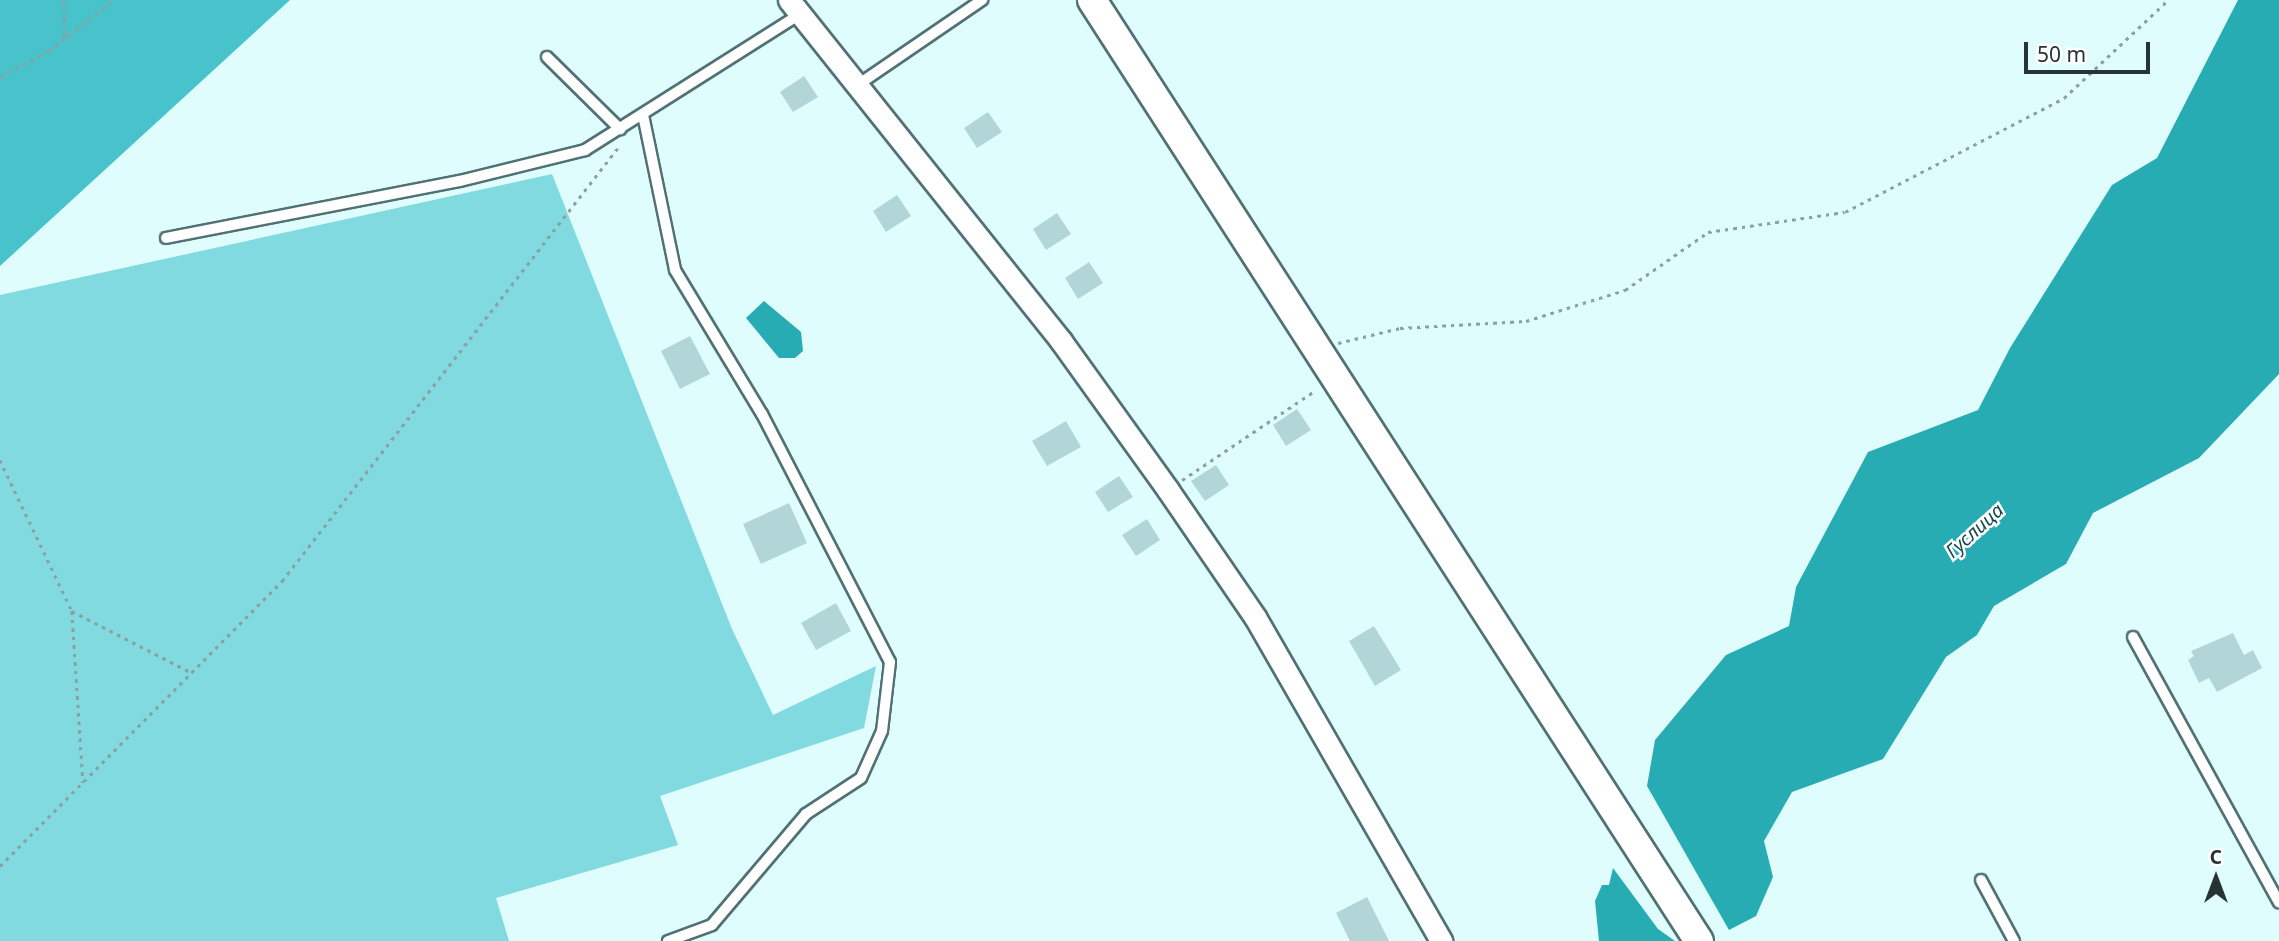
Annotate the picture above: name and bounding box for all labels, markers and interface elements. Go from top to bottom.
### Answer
scale bar [2027,28,2153,72]
text: 50 m [2037,40,2086,68]
water label: Гуслица [1941,499,2009,563]
north arrow [2181,843,2251,913]
text: С [2210,844,2222,870]

